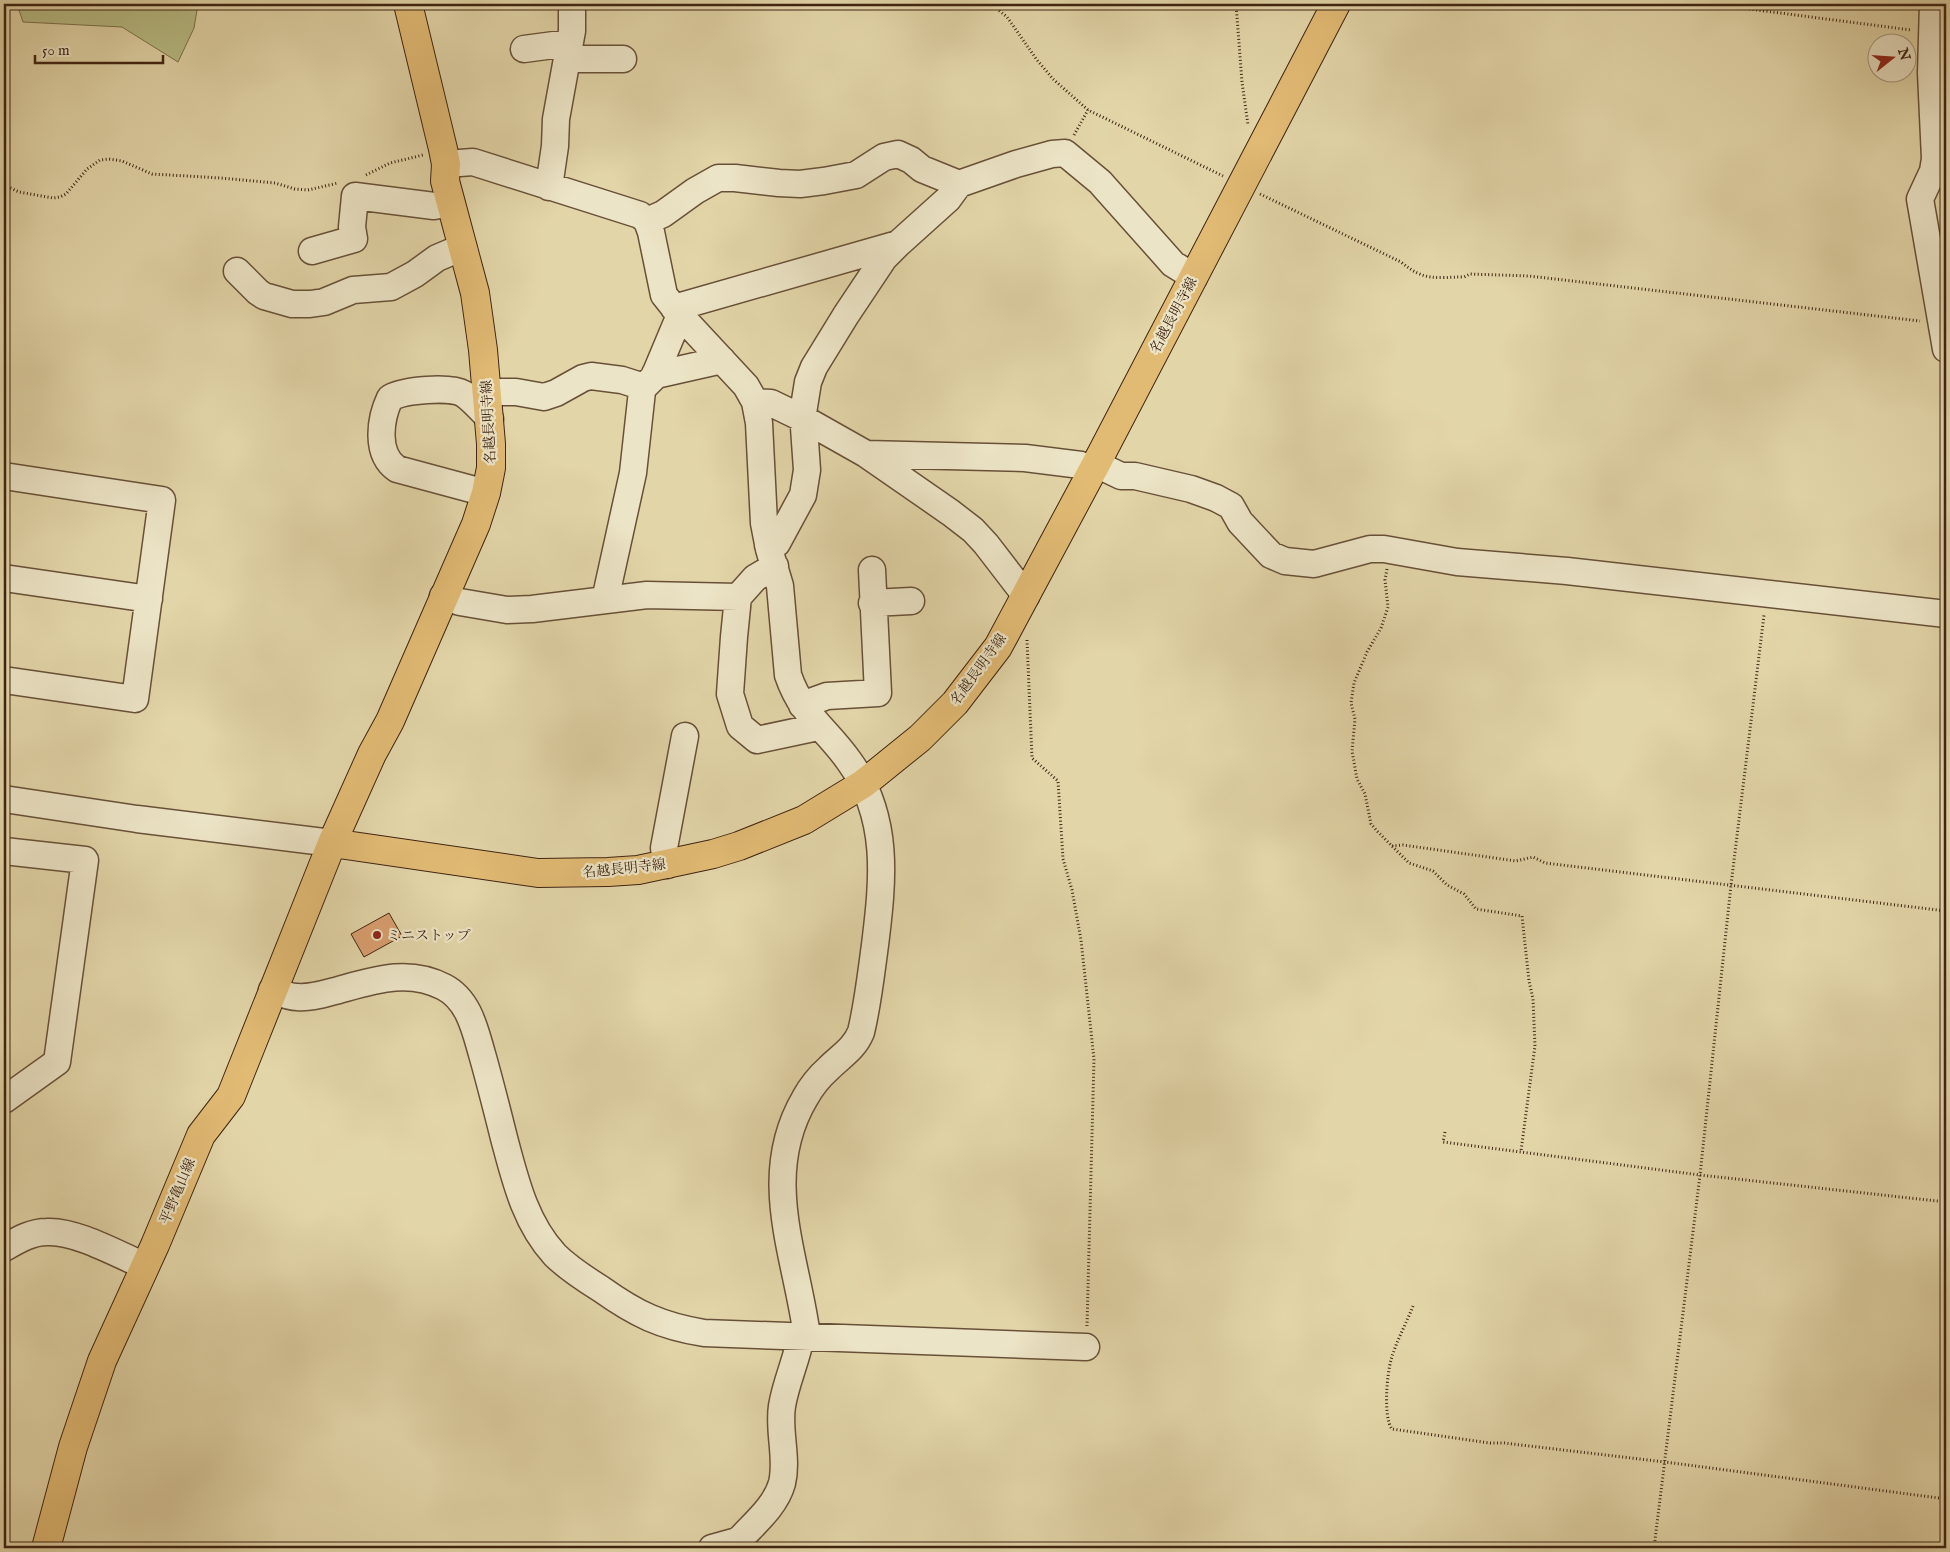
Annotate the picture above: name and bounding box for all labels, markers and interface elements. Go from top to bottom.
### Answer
scale bar [35,32,162,64]
north arrow [1868,32,1918,82]
text: 50 m [42,41,70,60]
text: N [1893,45,1914,63]
street label: 名越長明寺線 [1146,274,1202,357]
street label: 名越長明寺線 [478,380,500,464]
street label: 名越長明寺線 [947,630,1011,709]
street label: 名越長明寺線 [581,856,667,882]
place label: ミニストップ [387,927,471,945]
marker: ミニストップ [371,929,383,941]
street label: 平野亀山線 [156,1156,200,1227]

